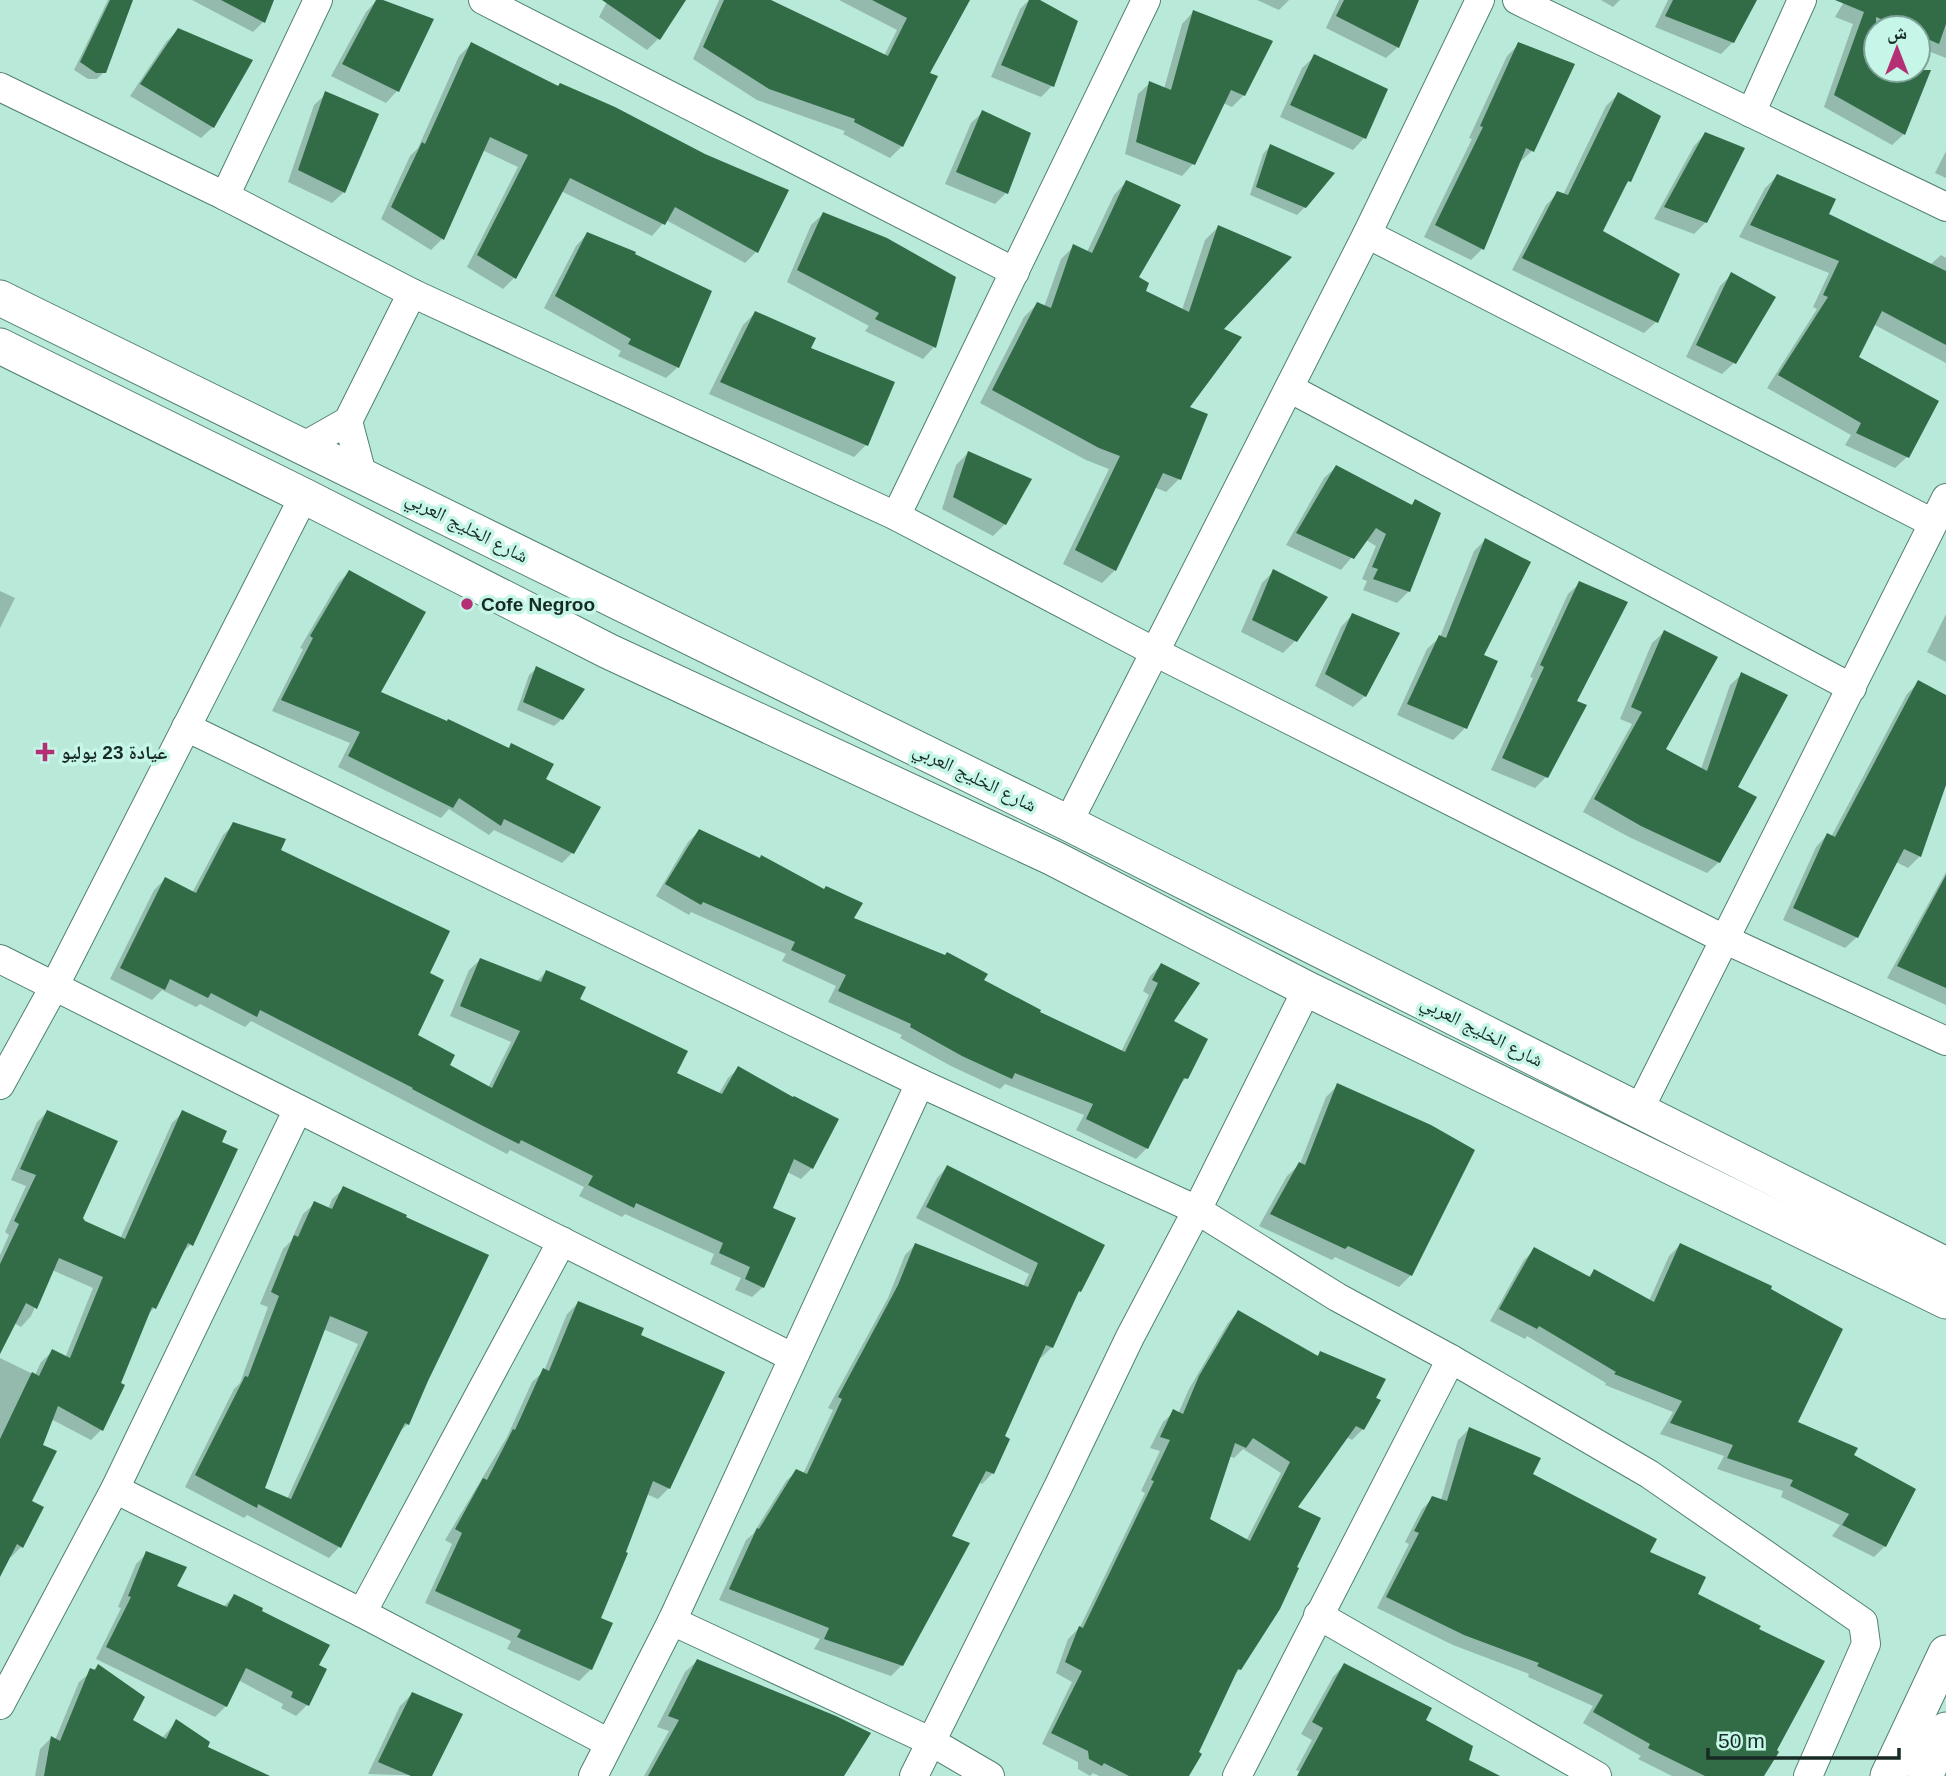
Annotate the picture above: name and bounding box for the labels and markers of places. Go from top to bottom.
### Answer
place label: Cofe Negroo [481,594,595,615]
marker: Cofe Negroo [459,596,475,612]
marker: عيادة 23 يوليو [35,742,55,762]
place label: عيادة 23 يوليو [61,742,167,763]

